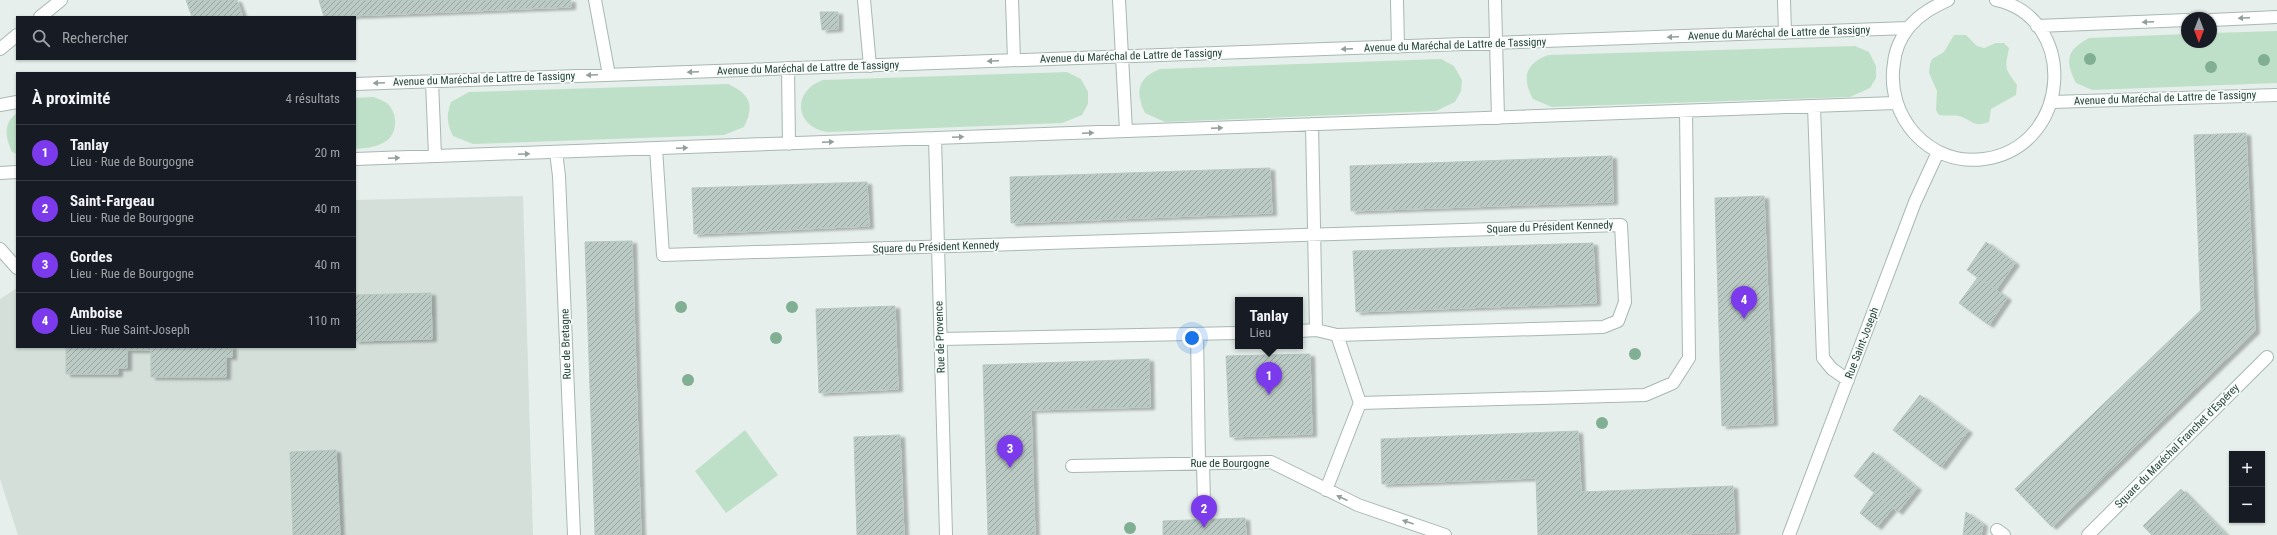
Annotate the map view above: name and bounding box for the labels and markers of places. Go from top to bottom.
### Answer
pin: 4 [1731,286,1757,319]
pin: 1 [1256,362,1282,395]
pin: 3 [997,435,1023,468]
pin: 2 [1191,495,1217,528]

